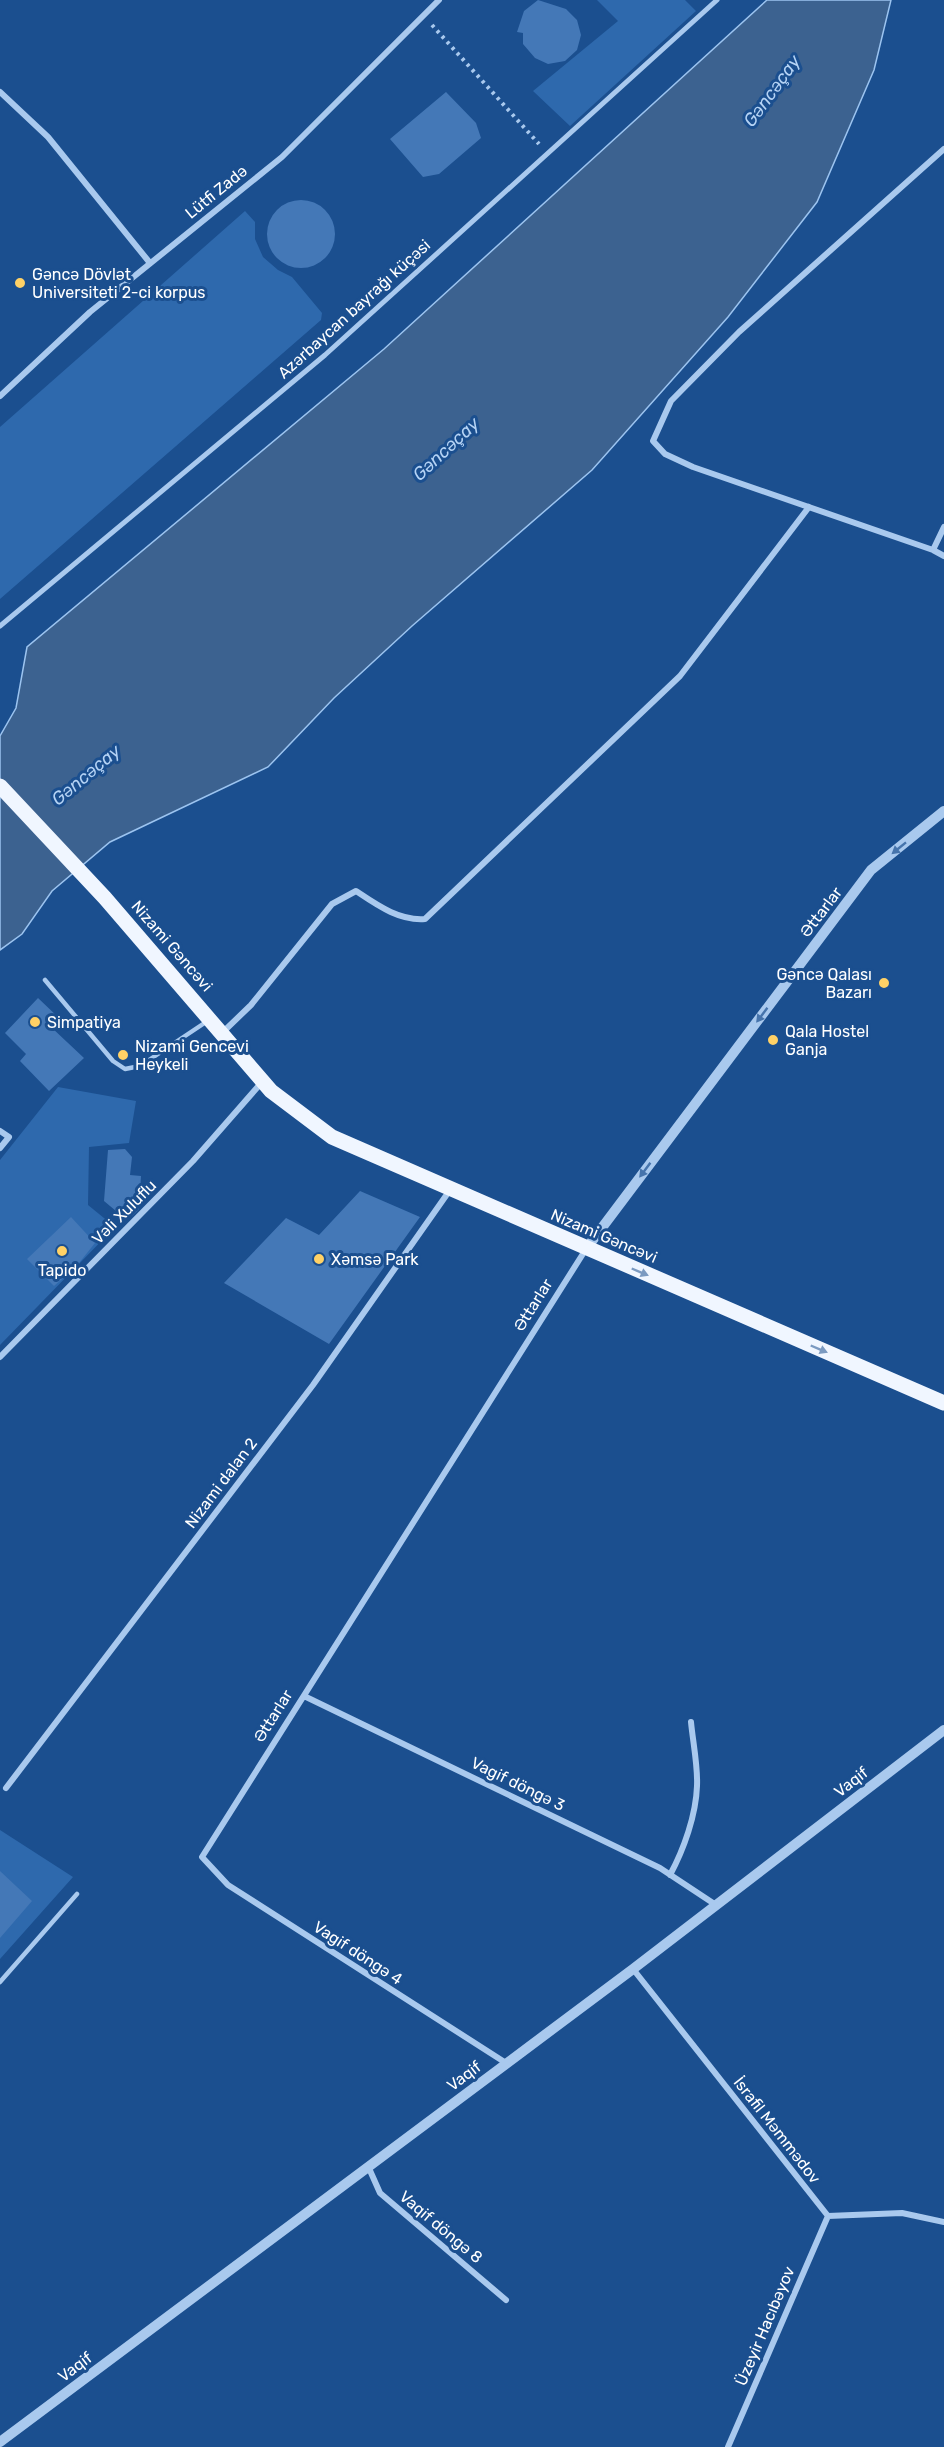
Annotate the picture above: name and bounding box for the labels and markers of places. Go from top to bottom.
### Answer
place label: Gəncə Dövlət Universiteti 2-ci korpus [32,265,205,302]
marker: Gəncə Dövlət Universiteti 2-ci korpus [13,276,27,290]
place label: Gəncə Qalası Bazarı [776,965,872,1002]
marker: Gəncə Qalası Bazarı [877,976,891,990]
place label: Simpatiya [47,1013,121,1032]
marker: Simpatiya [28,1015,42,1029]
place label: Qala Hostel Ganja [785,1022,869,1059]
marker: Qala Hostel Ganja [766,1033,780,1047]
place label: Nizami Gencevi Heykeli [135,1037,249,1074]
marker: Nizami Gencevi Heykeli [116,1048,130,1062]
marker: Tapido [55,1244,69,1258]
place label: Xəmsə Park [331,1250,419,1269]
marker: Xəmsə Park [312,1252,326,1266]
place label: Tapido [38,1261,86,1280]

